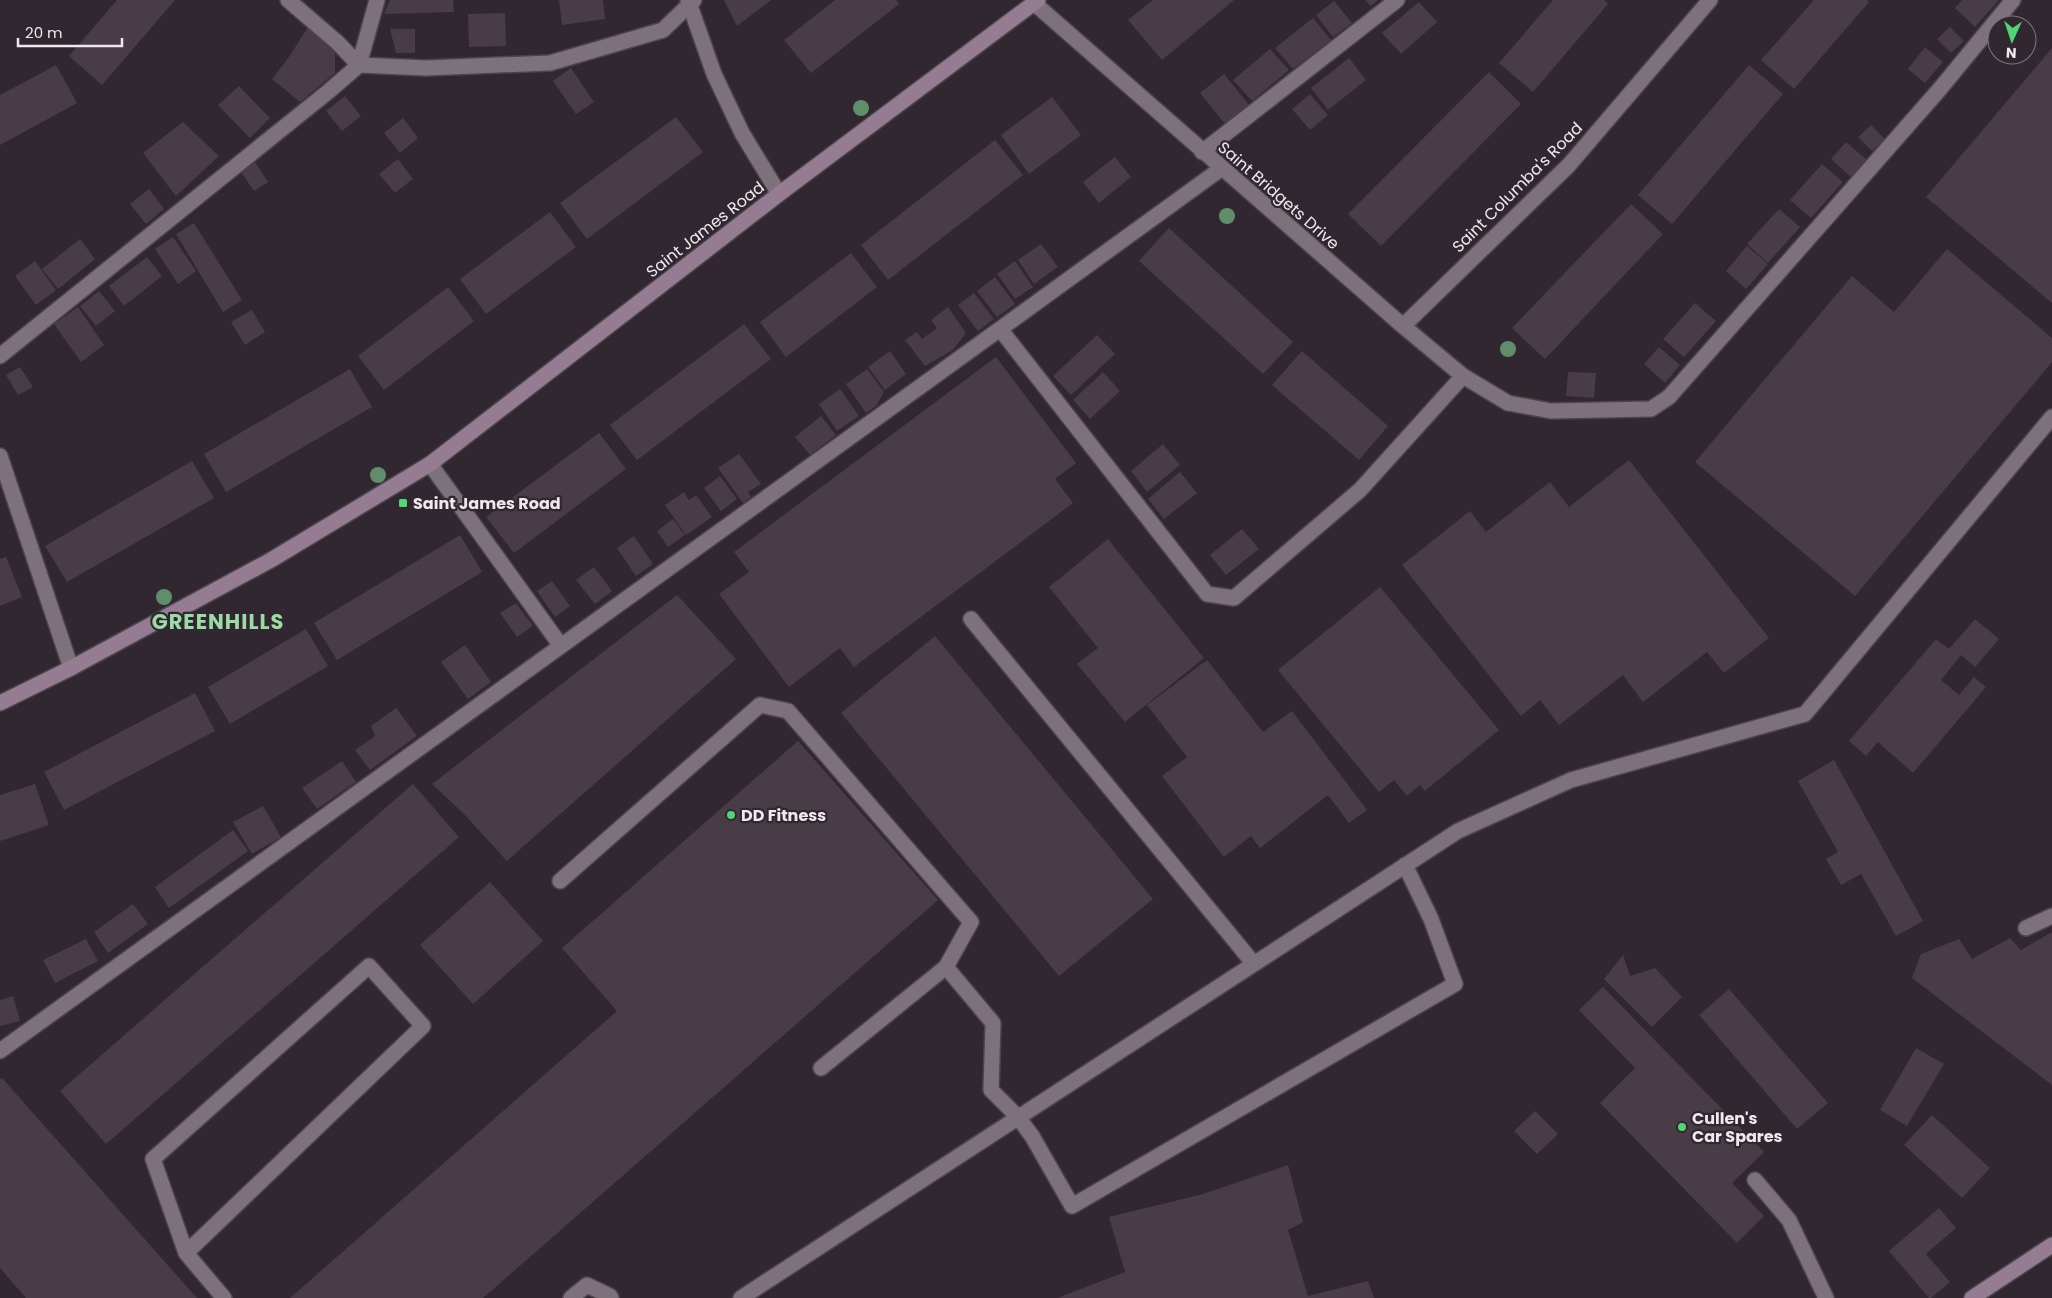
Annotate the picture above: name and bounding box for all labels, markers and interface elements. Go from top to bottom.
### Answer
scale bar [18,15,121,47]
north arrow [1987,15,2037,65]
text: 20 m [25,22,63,43]
text: N [2006,43,2017,63]
street label: Saint Columba's Road [1447,117,1588,258]
street label: Saint Bridgets Drive [1213,136,1345,255]
street label: Saint James Road [641,176,769,283]
place label: Saint James Road [413,492,561,515]
marker: Saint James Road [397,497,409,509]
district label: GREENHILLS [152,607,284,636]
place label: DD Fitness [741,804,826,827]
marker: DD Fitness [725,809,737,821]
place label: Cullen's Car Spares [1692,1107,1783,1148]
marker: Cullen's Car Spares [1676,1121,1688,1133]

